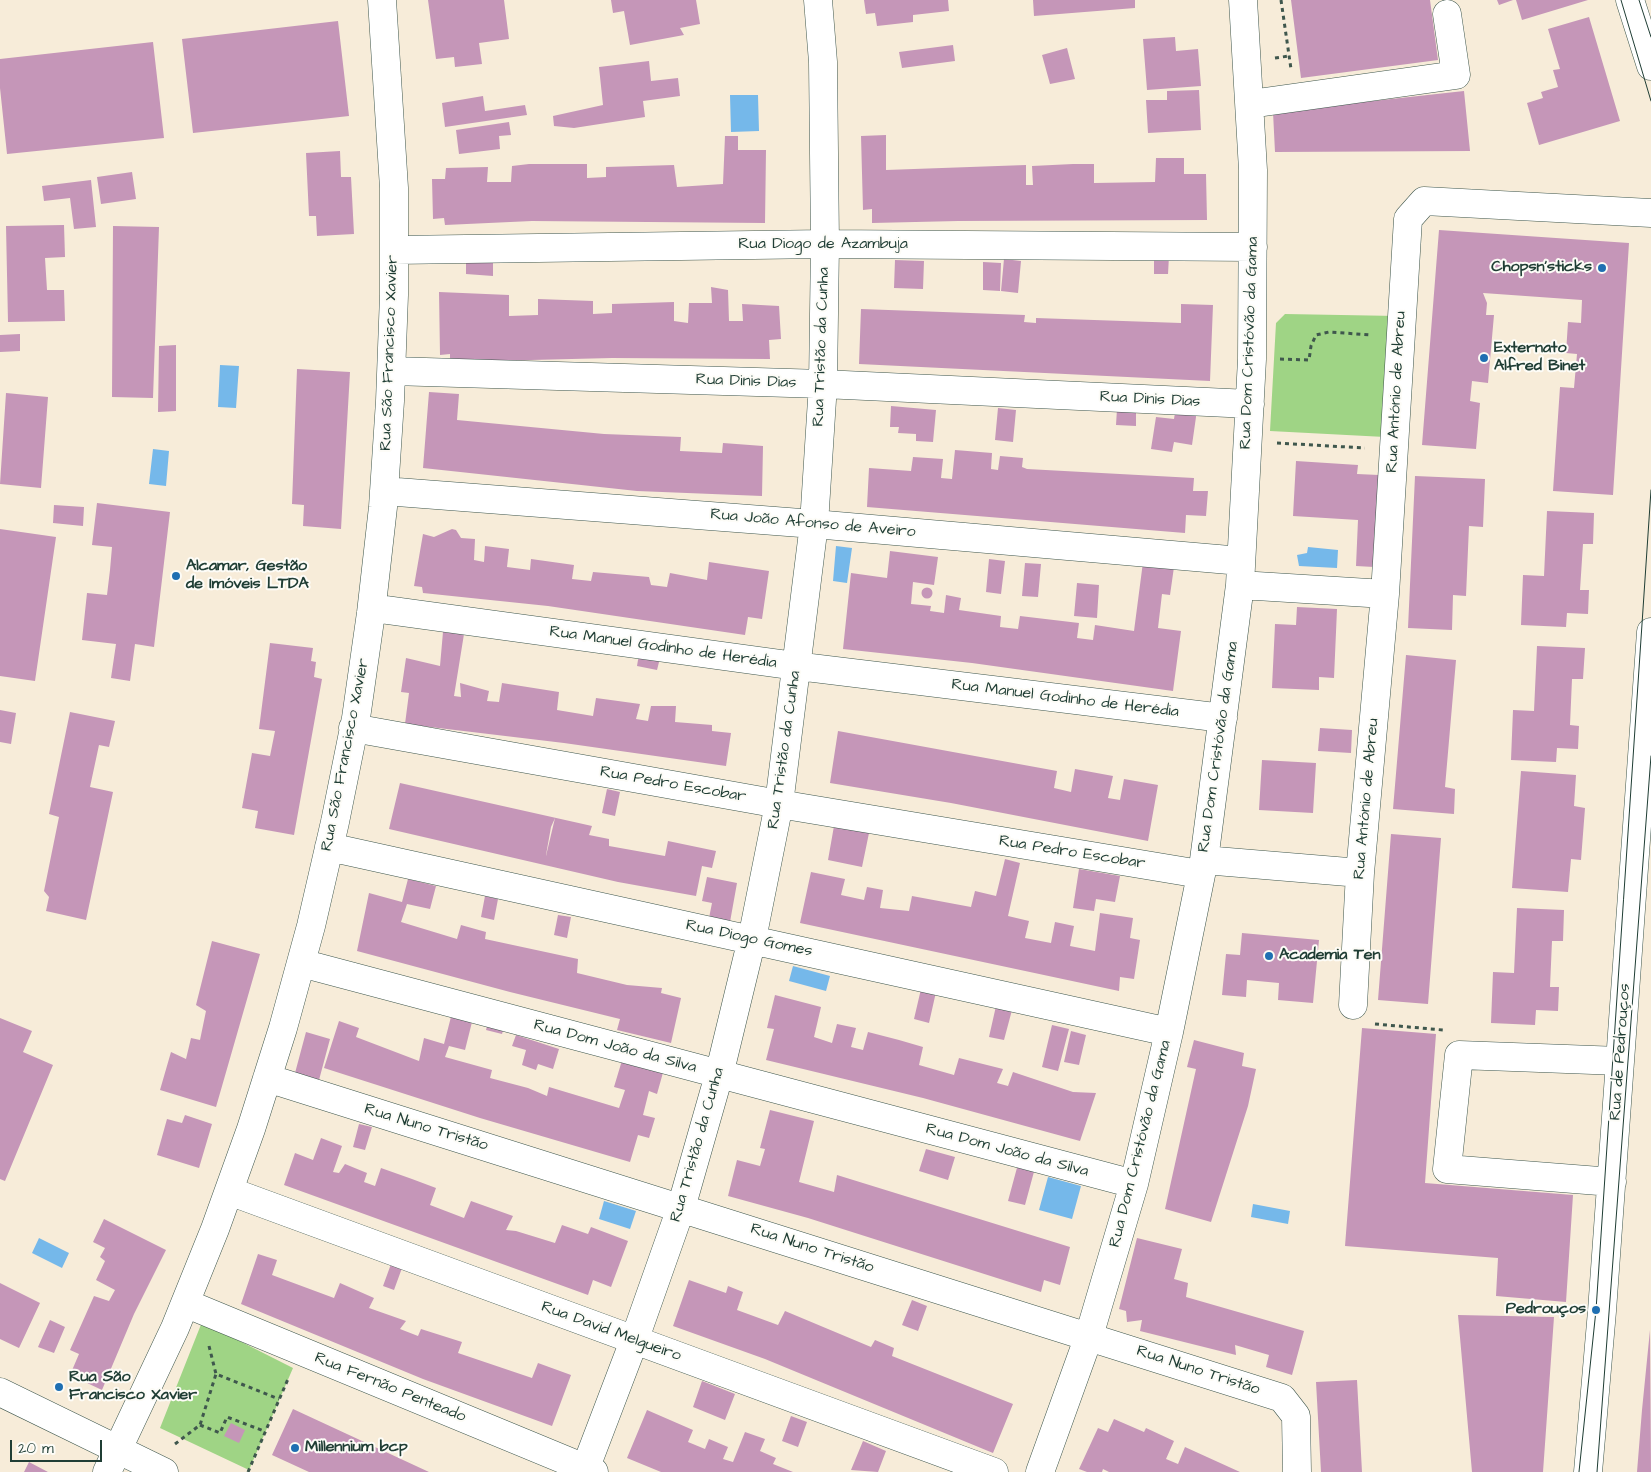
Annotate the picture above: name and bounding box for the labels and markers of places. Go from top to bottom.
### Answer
place label: Chopsn'sticks [1491,258,1592,278]
marker: Chopsn'sticks [1596,262,1608,274]
place label: Externato Alfred Binet [1494,339,1585,377]
marker: Externato Alfred Binet [1478,352,1490,364]
place label: Alcamar, Gestão de Imóveis LTDA [186,557,309,595]
marker: Alcamar, Gestão de Imóveis LTDA [170,570,182,582]
place label: Academia Ten [1279,946,1380,966]
marker: Academia Ten [1263,950,1275,962]
place label: Pedrouços [1506,1300,1586,1320]
marker: Pedrouços [1590,1304,1602,1316]
place label: Rua São Francisco Xavier [69,1368,197,1406]
marker: Rua São Francisco Xavier [53,1381,65,1393]
place label: Millennium bcp [305,1438,408,1458]
marker: Millennium bcp [289,1442,301,1454]

